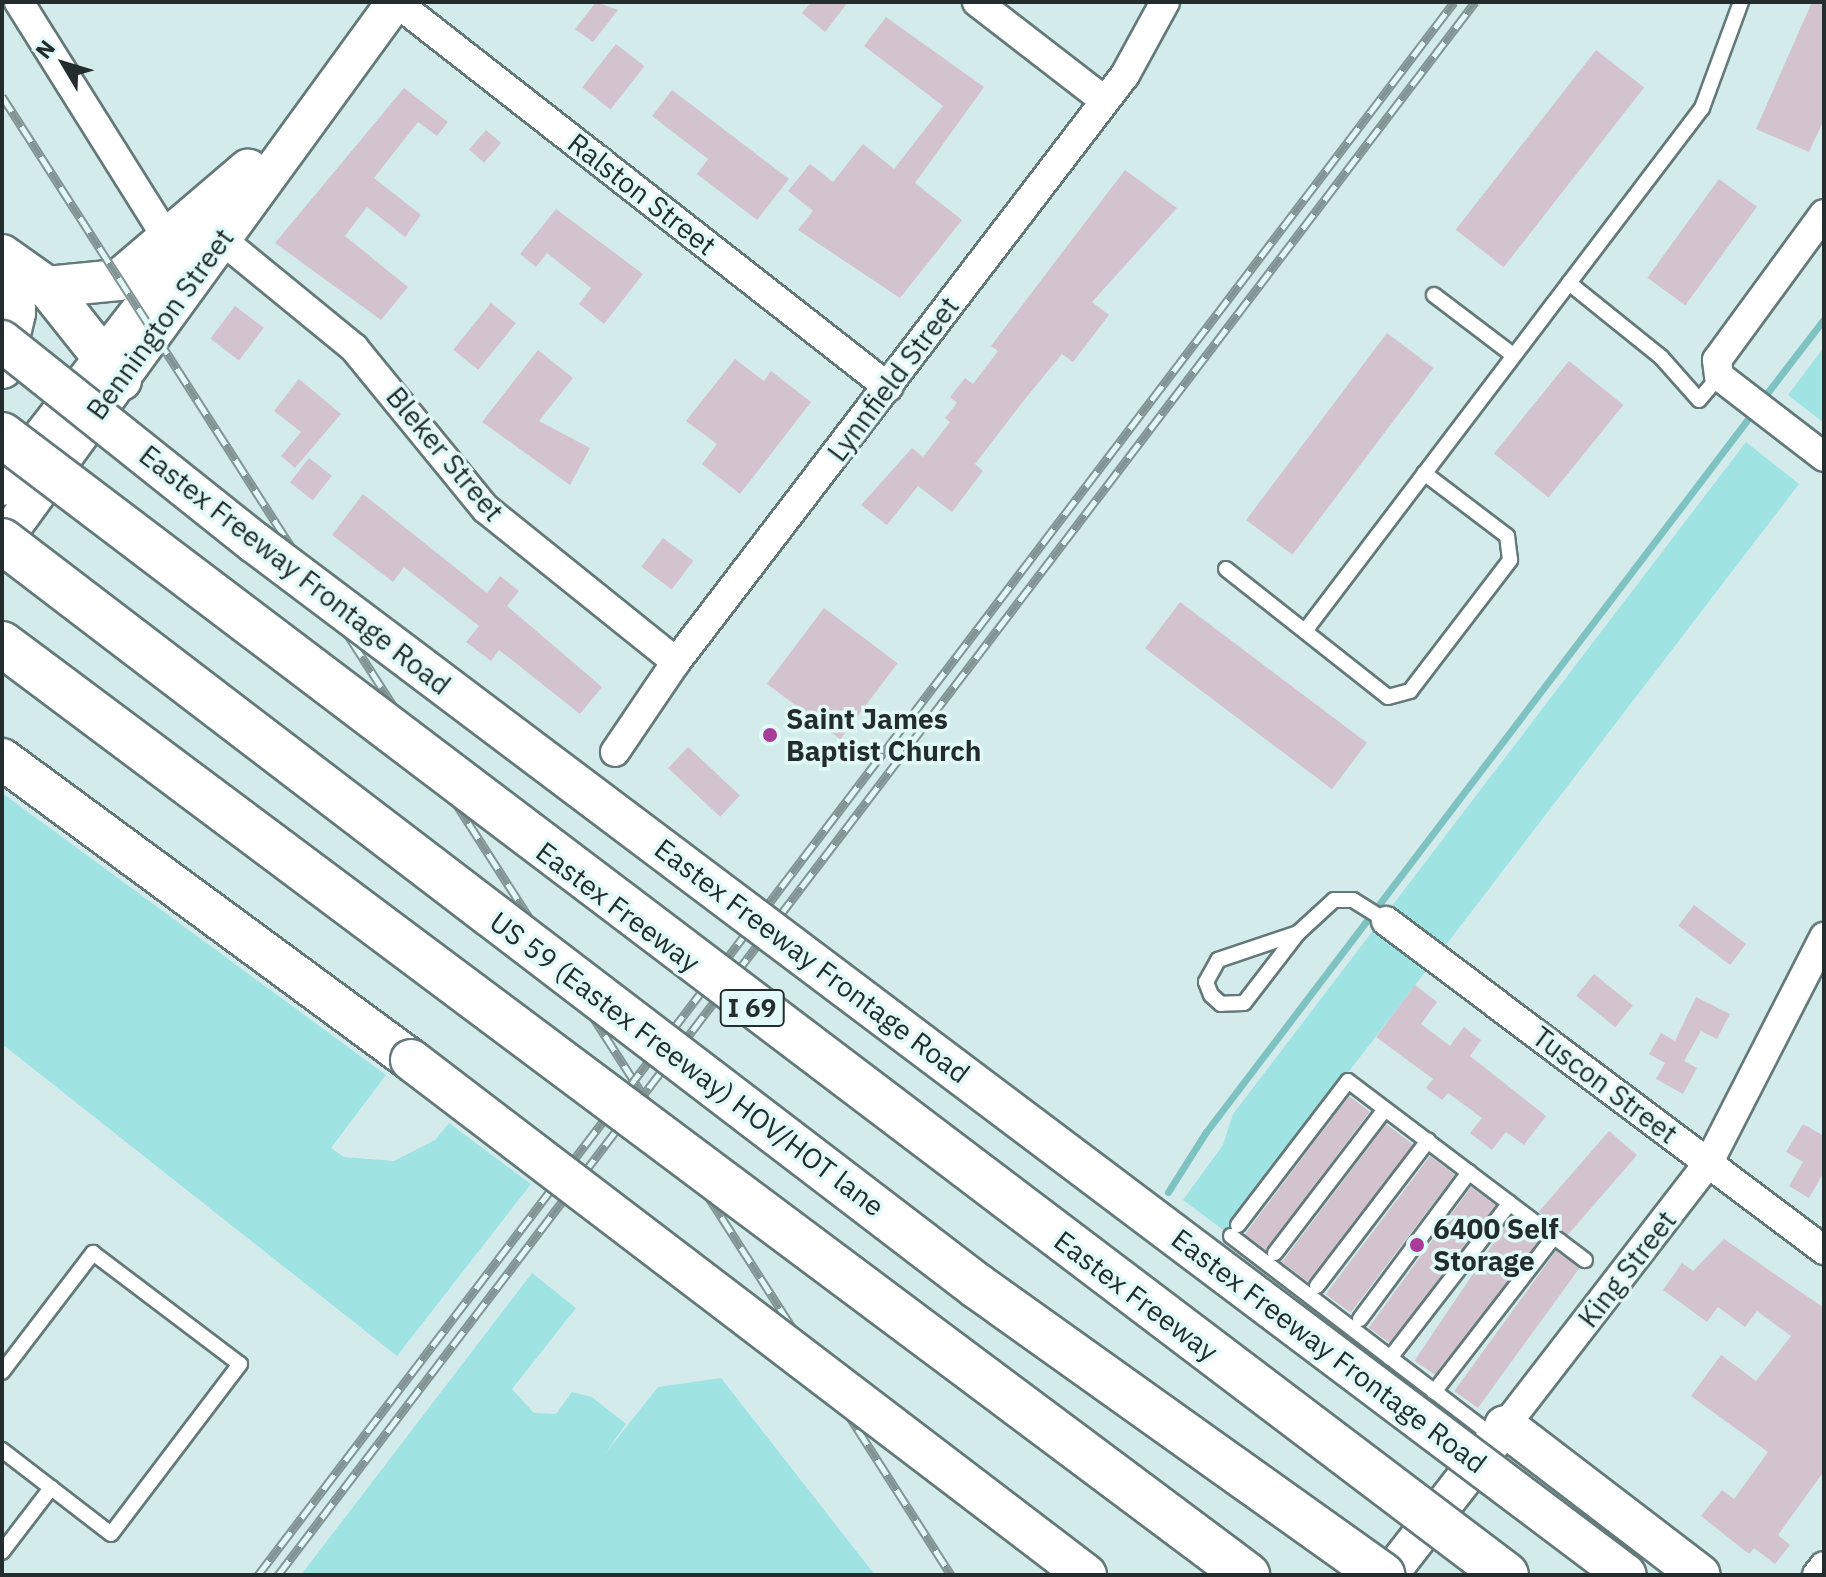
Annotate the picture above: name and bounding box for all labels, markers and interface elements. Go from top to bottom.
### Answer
north arrow [24,24,104,104]
text: N [28,34,61,64]
street label: Ralston Street [561,126,723,262]
street label: Bennington Street [79,222,241,426]
street label: Lynnfield Street [820,290,966,468]
street label: Bleker Street [379,380,511,528]
street label: Eastex Freeway Frontage Road [133,438,457,702]
place label: Saint James Baptist Church [786,702,981,768]
marker: Saint James Baptist Church [761,726,779,744]
street label: Eastex Freeway Frontage Road [648,832,976,1090]
street label: Eastex Freeway [530,835,706,979]
street label: US 59 (Eastex Freeway) HOV/HOT lane [483,905,891,1223]
road number: I 69 [718,986,786,1030]
street label: Tuscon Street [1526,1020,1684,1150]
street label: King Street [1571,1204,1683,1334]
place label: 6400 Self Storage [1433,1212,1559,1278]
street label: Eastex Freeway Frontage Road [1165,1222,1493,1480]
street label: Eastex Freeway [1048,1224,1224,1368]
marker: 6400 Self Storage [1408,1236,1426,1254]

